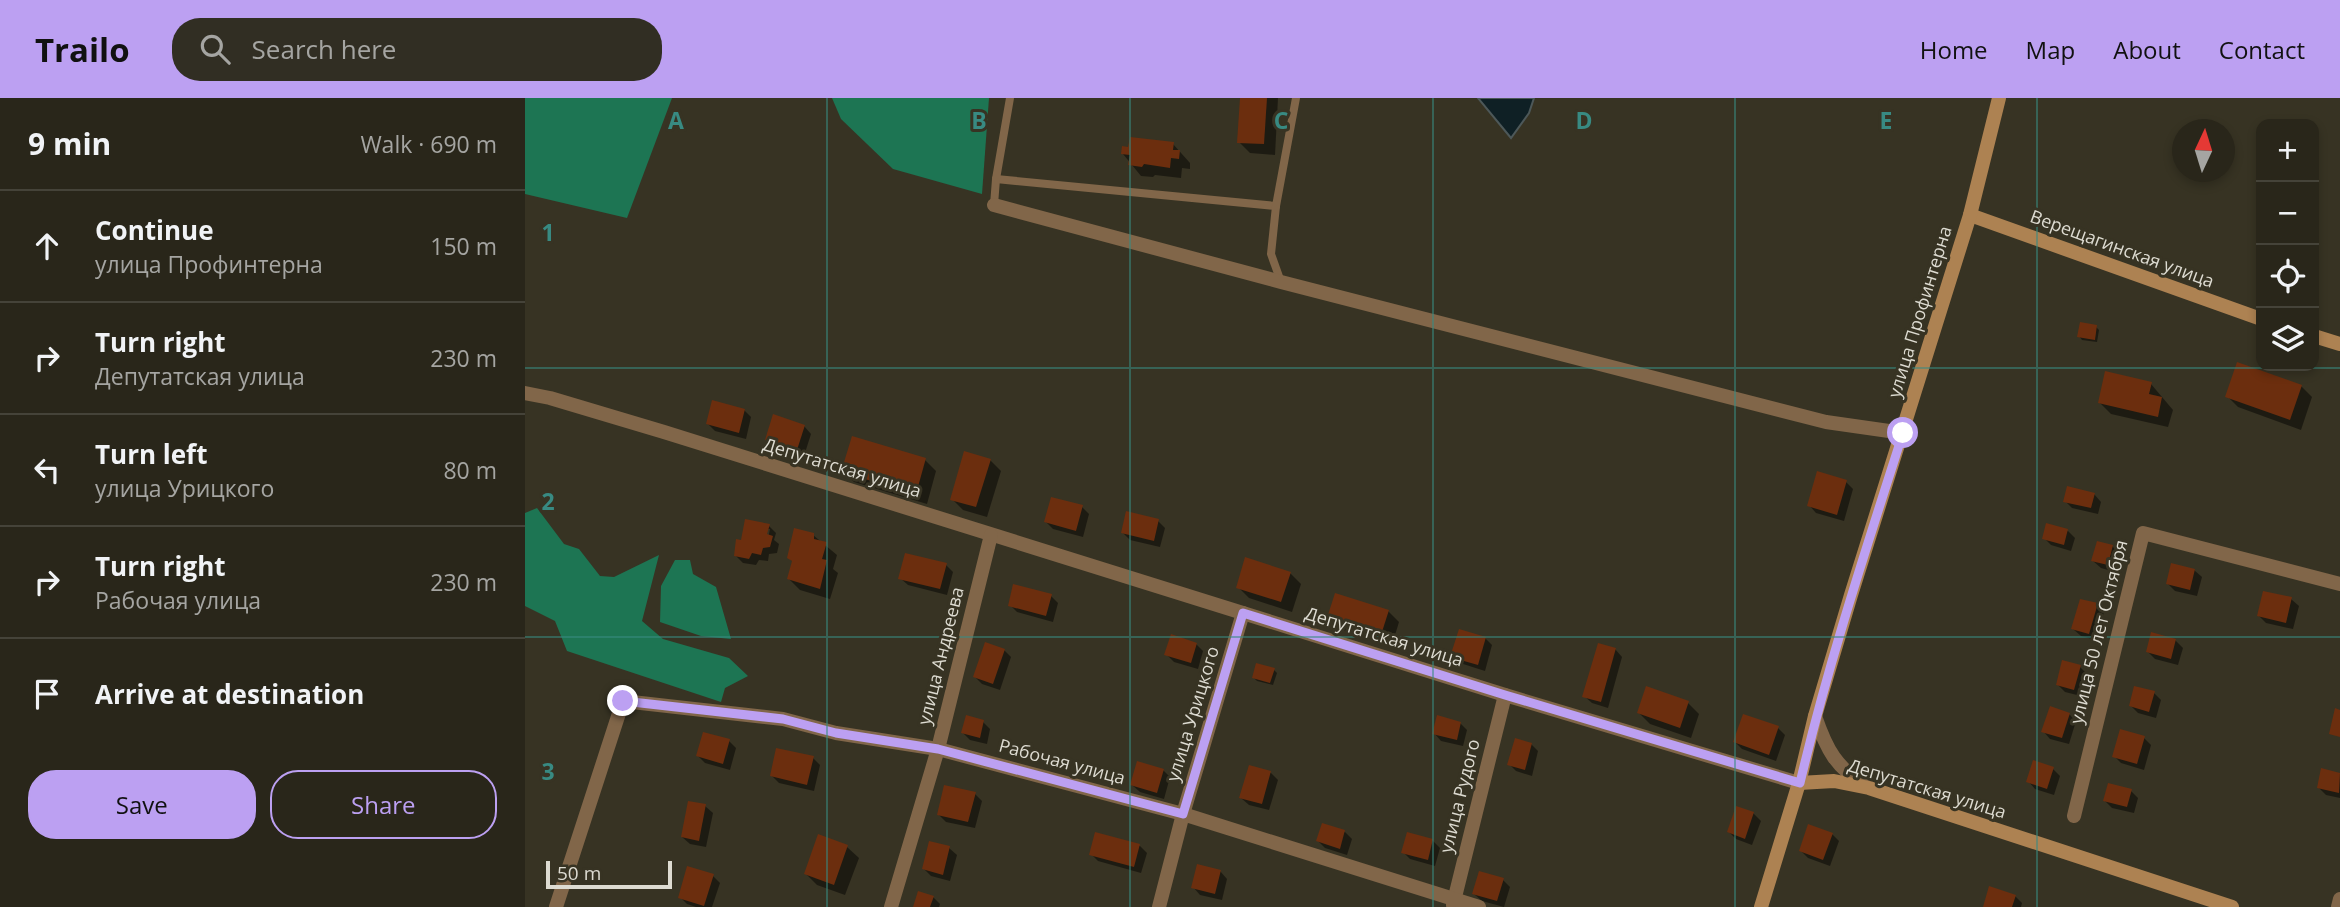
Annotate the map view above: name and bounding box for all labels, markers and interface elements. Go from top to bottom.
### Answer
search box [172,18,662,81]
text: Trailo [35,27,130,72]
icon: search [196,30,234,68]
text: Search here [252,31,396,67]
text: Home [1920,33,1988,66]
text: Map [2026,33,2075,66]
text: About [2113,33,2181,66]
text: Contact [2219,33,2305,66]
text: A [668,104,684,136]
text: B [971,104,987,136]
text: C [1274,104,1288,136]
text: D [1575,104,1593,136]
text: E [1880,104,1892,136]
north arrow [2172,119,2235,182]
map controls [2256,119,2319,371]
button: + [2256,119,2319,182]
text: 9 min [28,123,111,164]
text: Walk · 690 m [360,128,497,160]
button: − [2256,182,2319,245]
street label: Верещагинская улица [2027,204,2218,293]
text: Continue [95,212,214,248]
text: 1 [541,216,555,248]
street label: улица Профинтерна [1881,223,1957,400]
icon: ahead [28,227,66,265]
text: 150 m [430,230,497,262]
button: locate [2256,245,2319,308]
text: улица Профинтерна [95,248,323,280]
button: layers [2256,308,2319,371]
text: Turn right [95,324,226,360]
icon: right [28,339,66,377]
text: 230 m [430,342,497,374]
text: Депутатская улица [95,360,305,392]
route start [1887,417,1918,448]
street label: Депутатская улица [760,432,924,503]
text: Turn left [95,436,207,472]
icon: left [28,451,66,489]
text: 80 m [443,454,497,486]
text: улица Урицкого [95,472,274,504]
text: 2 [541,485,555,517]
street label: улица 50 лет Октября [2064,537,2133,726]
text: Turn right [95,548,226,584]
icon: right [28,563,66,601]
text: 230 m [430,566,497,598]
text: Рабочая улица [95,584,261,616]
street label: улица Андреева [911,584,969,727]
street label: Депутатская улица [1302,601,1466,672]
street label: улица Урицкого [1160,643,1224,784]
icon: arrive [28,675,66,713]
text: Arrive at destination [95,676,364,712]
route end [607,685,638,716]
street label: Рабочая улица [996,733,1128,789]
street label: улица Рудого [1433,736,1485,855]
street label: Депутатская улица [1845,753,2009,824]
text: 3 [541,755,555,787]
button: Save [28,770,256,839]
button: Share [270,770,497,839]
scale bar [546,858,672,890]
text: 50 m [557,860,601,886]

